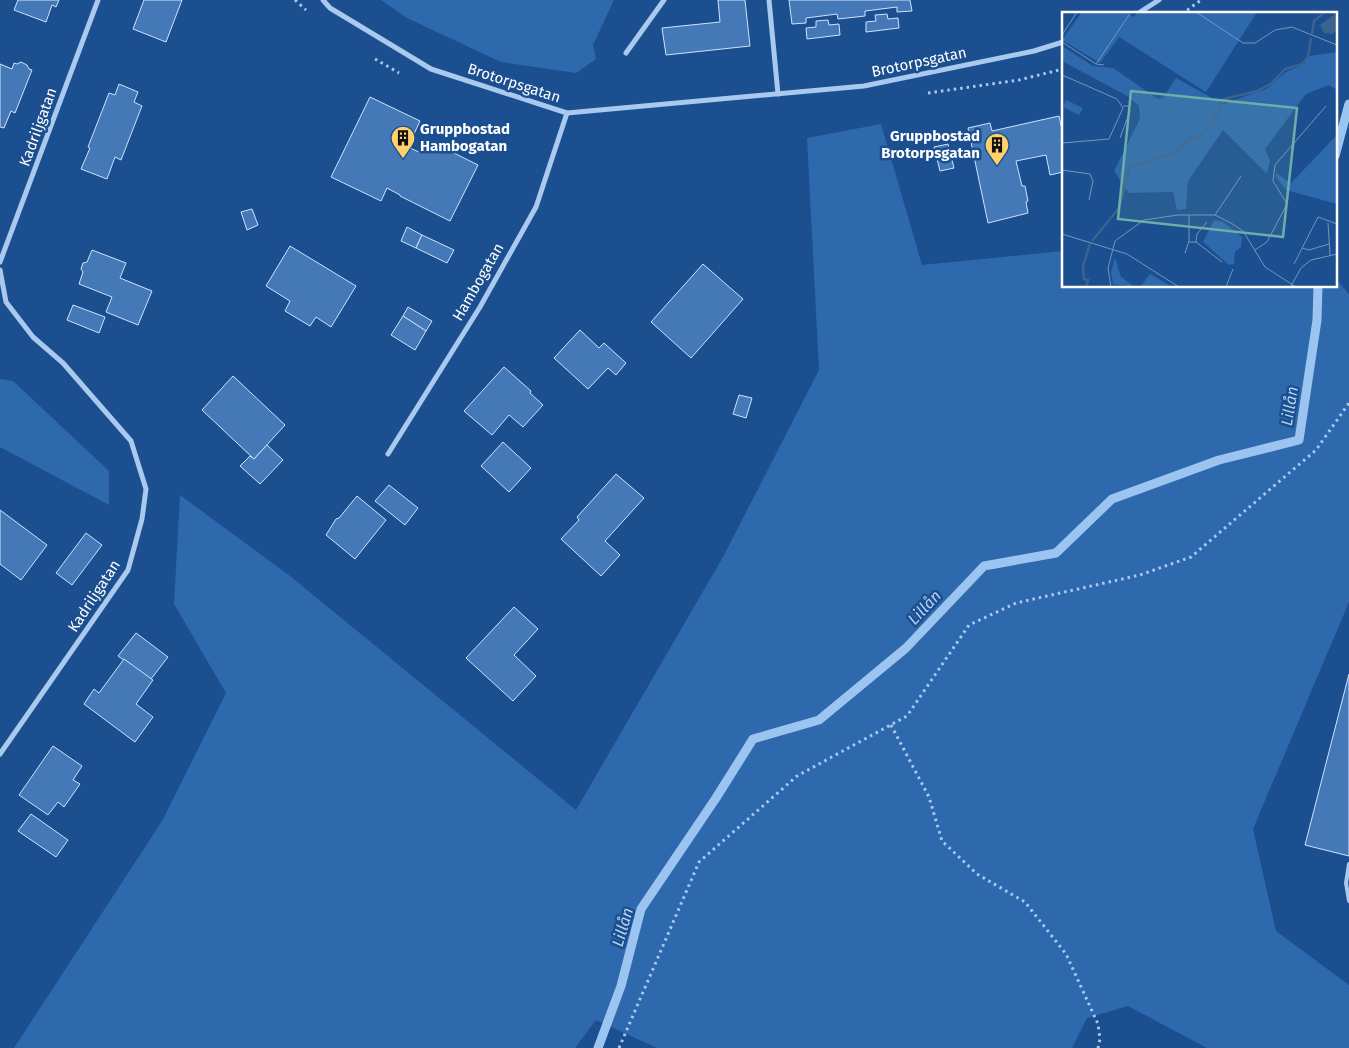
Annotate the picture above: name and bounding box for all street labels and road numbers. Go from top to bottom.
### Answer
street label: Brotorpsgatan [870,43,968,81]
street label: Brotorpsgatan [465,59,563,107]
street label: Kadriljgatan [15,85,61,169]
street label: Hambogatan [448,240,508,324]
street label: Kadriljgatan [64,557,124,635]

